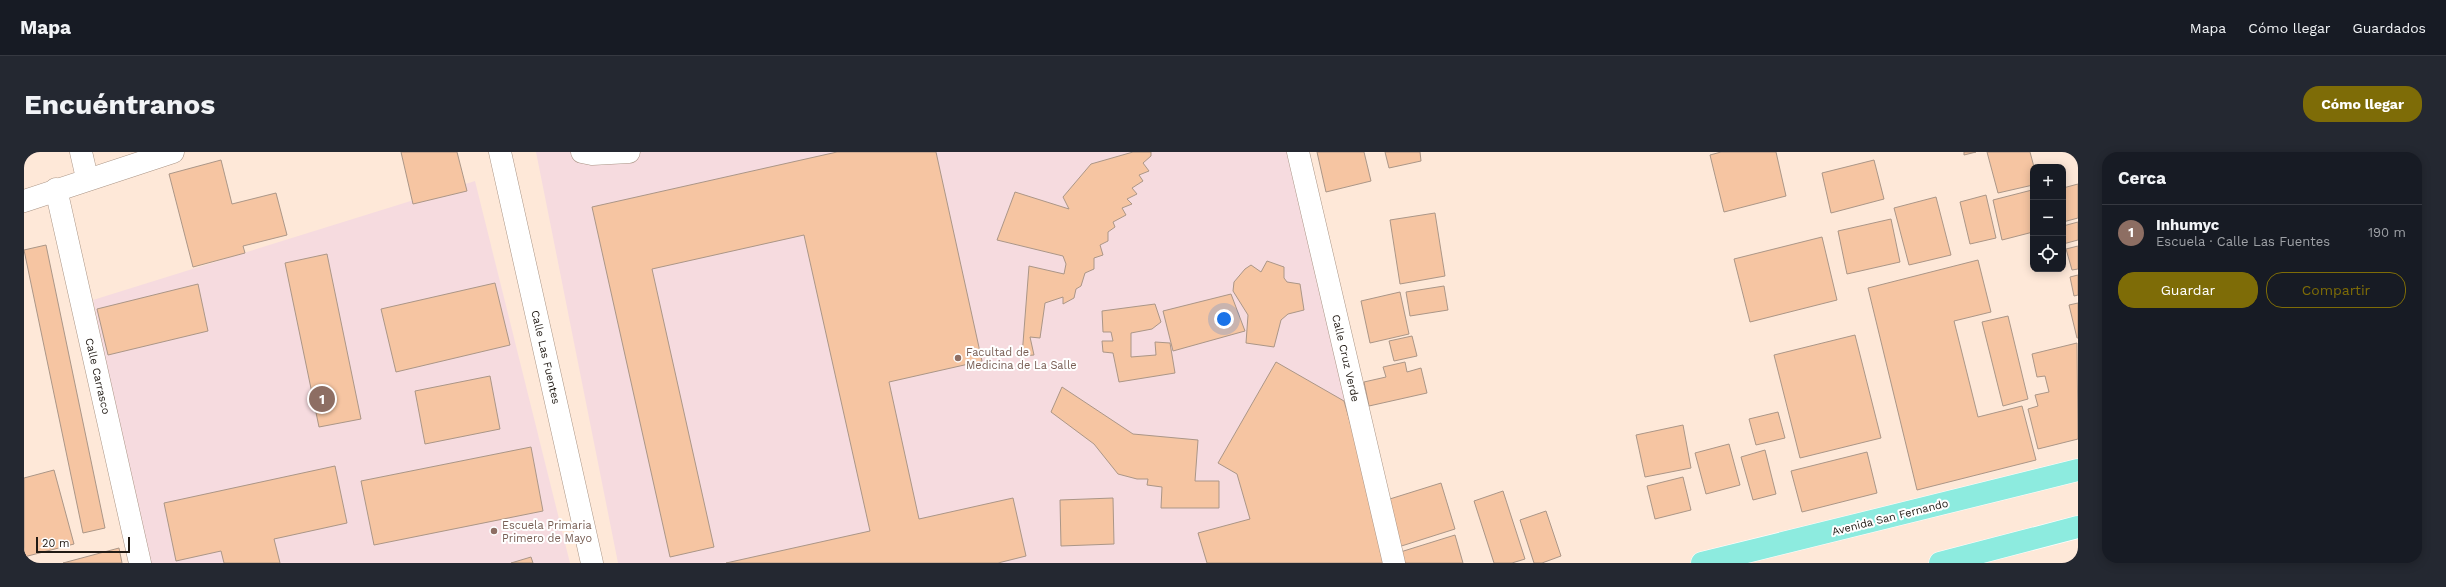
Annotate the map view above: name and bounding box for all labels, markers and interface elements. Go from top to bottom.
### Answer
text: Mapa [20,16,71,39]
text: Mapa [2190,20,2226,36]
text: Cómo llegar [2248,20,2331,36]
text: Guardados [2353,20,2426,36]
button: Cómo llegar [2303,86,2422,122]
text: Encuéntranos [24,88,215,121]
map controls [2030,164,2066,272]
button: + [2030,164,2066,200]
text: Cerca [2118,168,2166,188]
button: − [2030,200,2066,236]
text: Inhumyc [2156,216,2219,234]
text: 1 [2128,225,2134,240]
text: 190 m [2368,225,2406,240]
text: Escuela · Calle Las Fuentes [2156,234,2330,249]
button: locate [2030,236,2066,272]
button: Guardar [2118,272,2258,308]
button: Compartir [2266,272,2406,308]
street label: Calle Las Fuentes [528,309,563,405]
your location [1214,309,1234,329]
street label: Calle Cruz Verde [1329,313,1362,403]
street label: Calle Carrasco [82,337,113,416]
place label: Facultad de Medicina de La Salle [966,346,1077,372]
marker: Facultad de Medicina de La Salle [953,353,963,363]
pin: 1 [309,384,335,414]
street label: Avenida San Fernando [1831,497,1950,538]
place label: Escuela Primaria Primero de Mayo [502,519,592,545]
marker: Escuela Primaria Primero de Mayo [489,526,499,536]
scale bar [36,535,130,554]
text: 20 m [42,537,70,550]

